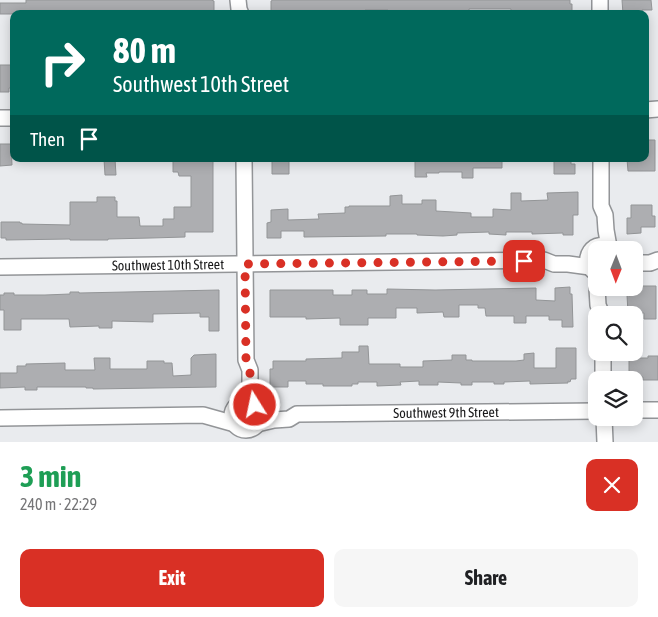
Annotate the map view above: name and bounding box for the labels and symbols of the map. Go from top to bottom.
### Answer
pin [503,240,545,282]
north arrow [588,241,642,296]
street label: Southwest 10th Street [112,256,224,274]
position arrow [228,378,280,430]
street label: Southwest 9th Street [393,404,499,421]

